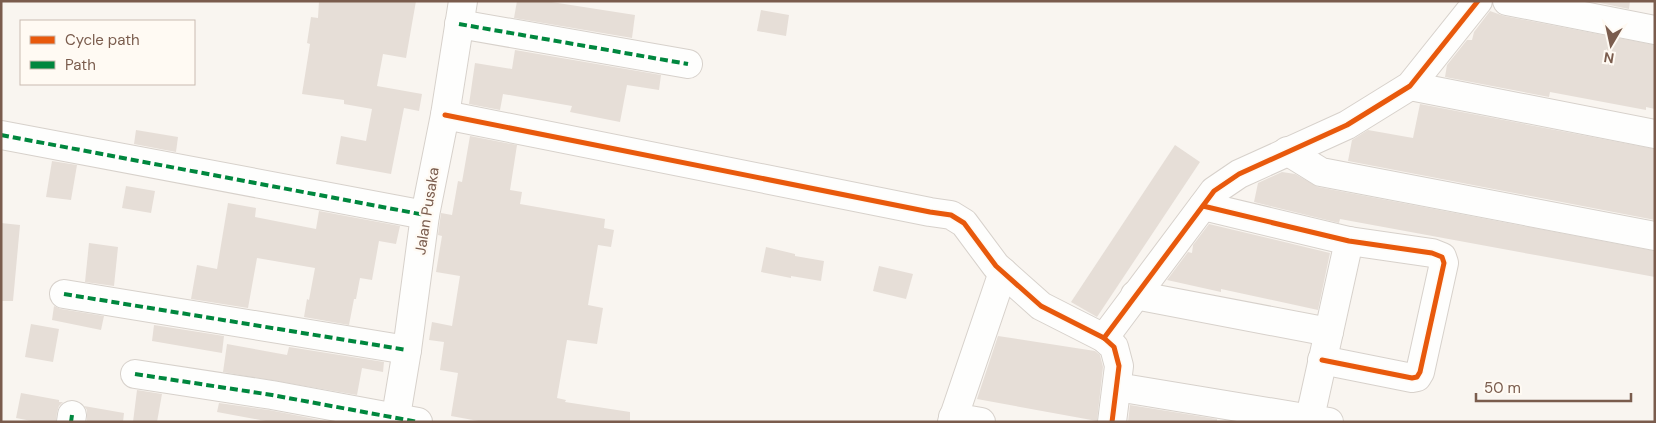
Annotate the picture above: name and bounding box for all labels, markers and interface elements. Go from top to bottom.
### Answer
legend [20,20,195,85]
north arrow [1586,20,1636,70]
text: Cycle path [65,30,140,50]
text: N [1603,48,1615,68]
text: Path [65,55,96,75]
street label: Jalan Pusaka [410,166,444,256]
scale bar [1476,370,1631,402]
text: 50 m [1484,378,1521,398]

